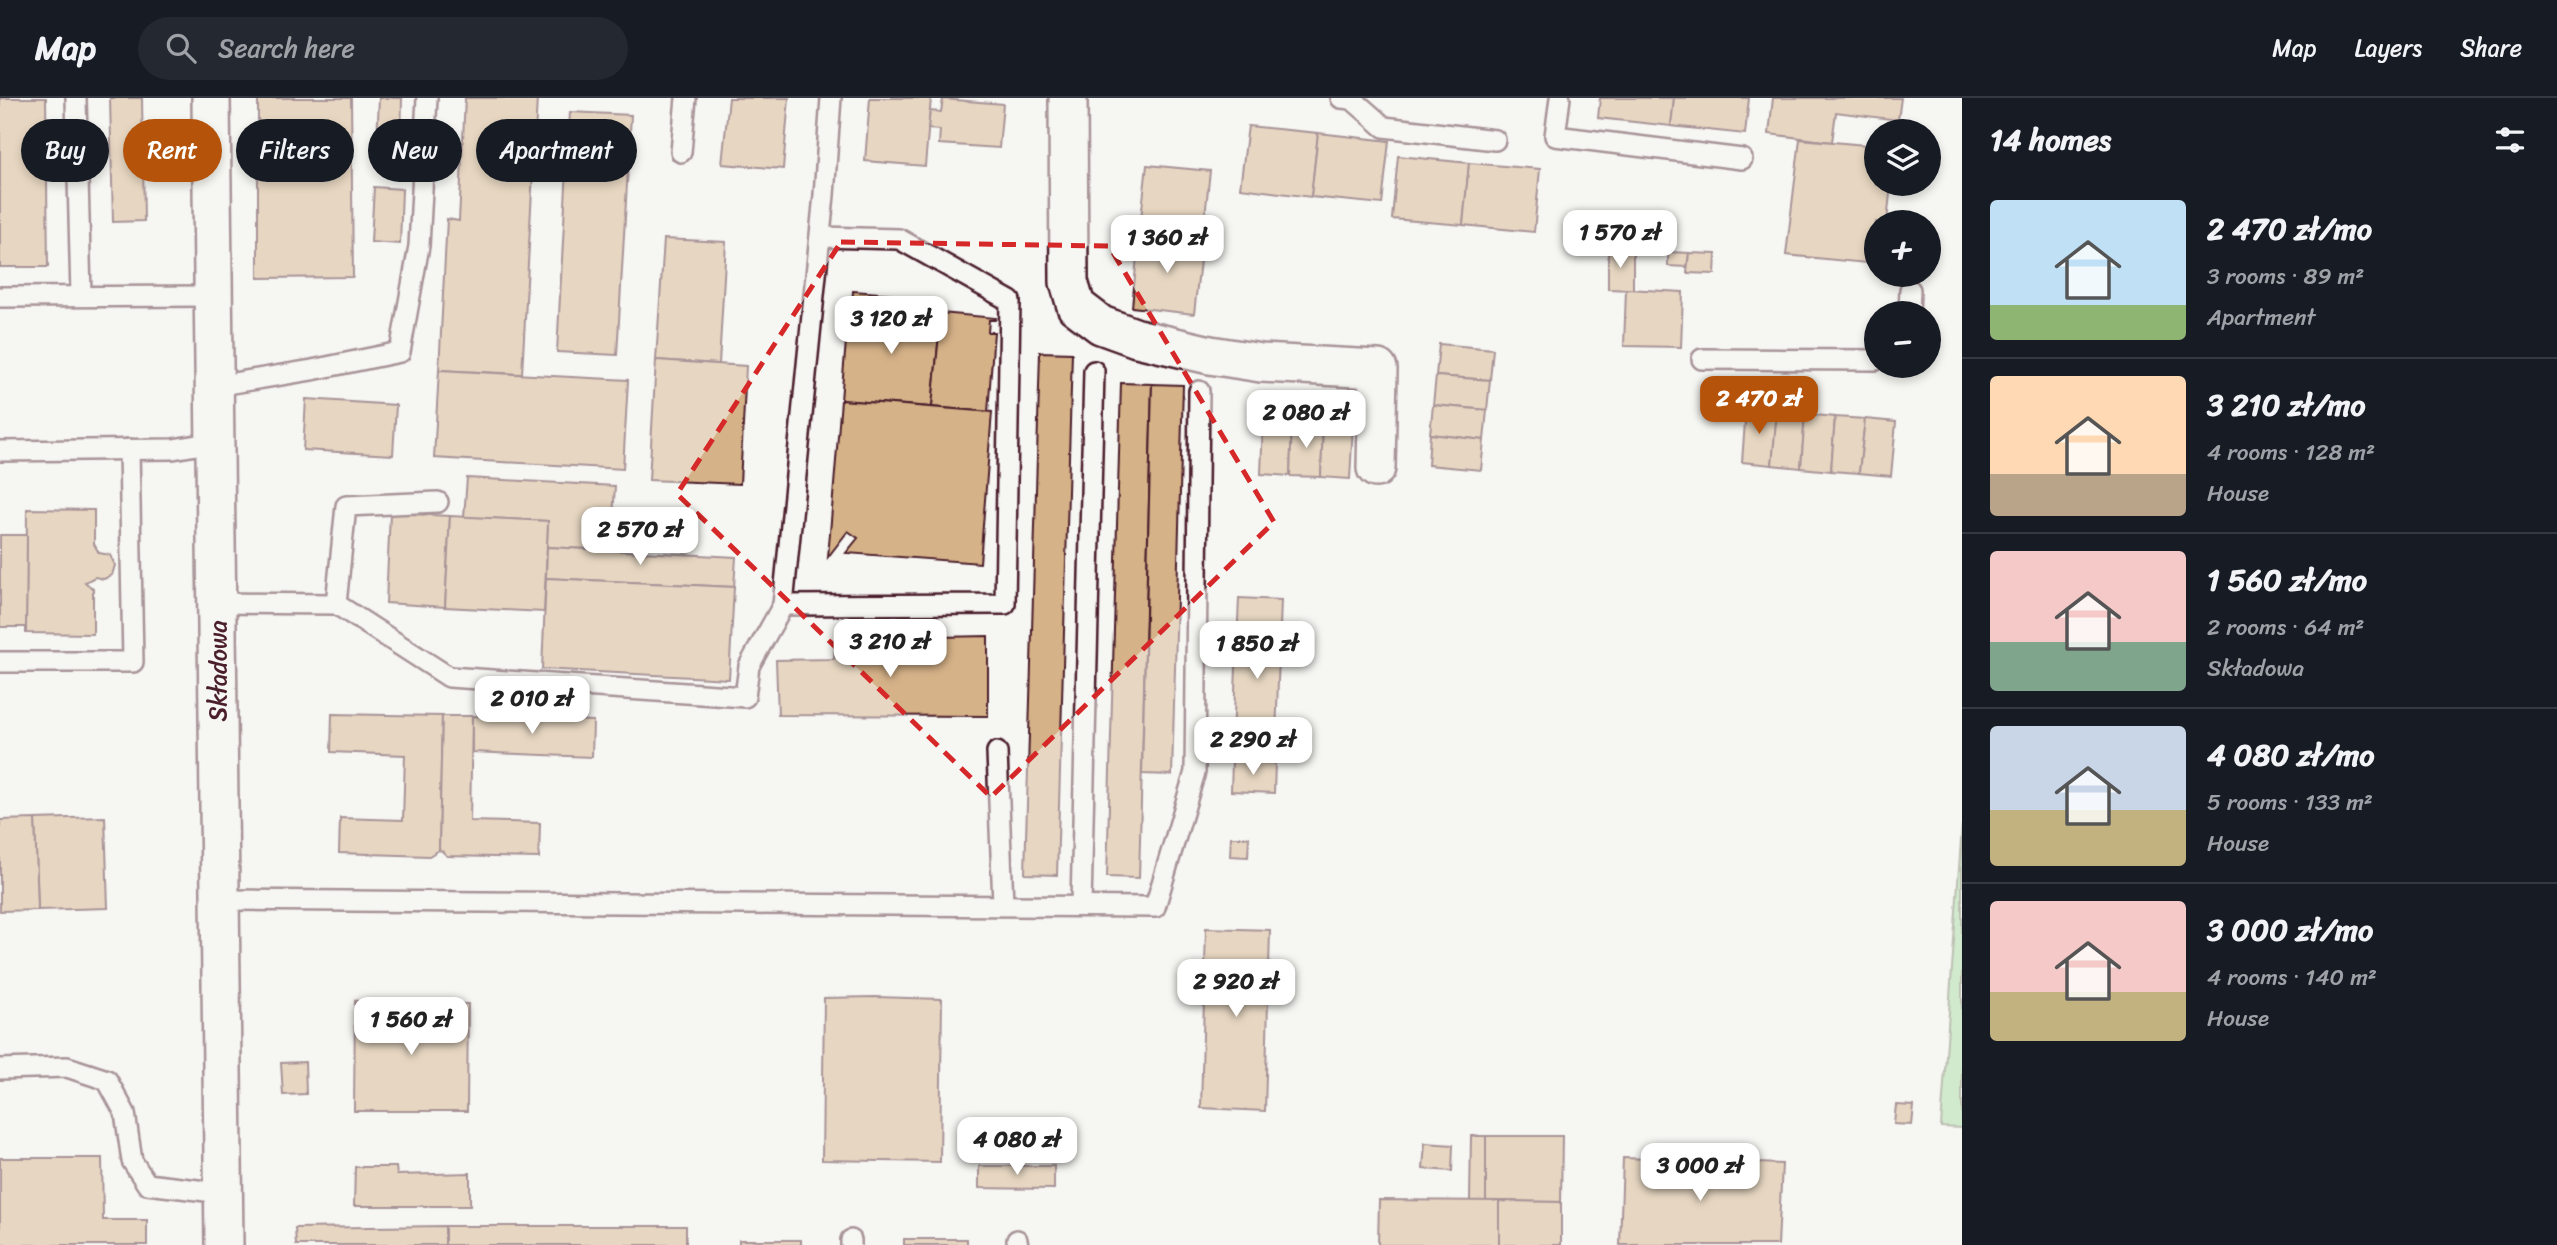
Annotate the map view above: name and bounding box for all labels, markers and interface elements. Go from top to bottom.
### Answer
search box [138,17,628,80]
text: Map [35,19,96,77]
text: Search here [218,25,355,71]
text: Map [2272,27,2317,69]
text: Layers [2355,27,2422,69]
text: Share [2460,27,2522,69]
icon: search [162,29,200,67]
text: 14 homes [1990,113,2111,167]
chip: Buy [21,119,109,182]
chip: Rent [123,119,222,182]
chip: Filters [236,119,354,182]
chip: New [368,119,462,182]
chip: Apartment [476,119,637,182]
map controls [1864,119,1941,378]
button: layers [1864,119,1941,196]
icon: filters [2491,121,2529,159]
text: 2 470 zł/mo [2207,202,2372,256]
button: + [1864,210,1941,287]
pin: 1 570 zł [1548,211,1692,270]
text: 1 570 zł [1579,212,1661,253]
pin: 1 360 zł [1095,216,1239,275]
text: 1 360 zł [1127,217,1207,258]
icon: home [2046,228,2130,312]
text: 3 rooms · 89 m² [2207,256,2364,297]
pin: 3 120 zł [819,296,963,356]
text: Apartment [2207,297,2316,338]
text: 3 120 zł [851,298,931,339]
button: − [1864,301,1941,378]
pin: 2 470 zł [1687,376,1831,436]
text: 2 470 zł [1716,378,1802,419]
text: 3 210 zł/mo [2207,378,2365,432]
pin: 2 080 zł [1234,390,1378,450]
text: 2 080 zł [1263,392,1349,433]
icon: home [2046,404,2130,488]
text: 4 rooms · 128 m² [2207,432,2375,473]
text: House [2207,473,2269,514]
pin: 2 570 zł [568,508,712,567]
text: 2 570 zł [597,509,683,550]
text: 1 560 zł/mo [2207,553,2367,607]
icon: home [2046,579,2130,663]
text: 2 rooms · 64 m² [2207,607,2364,648]
street label: Składowa [197,620,239,722]
pin: 3 210 zł [818,620,962,679]
text: 3 210 zł [850,621,930,662]
pin: 1 850 zł [1185,622,1329,681]
text: 1 850 zł [1216,623,1298,664]
text: Składowa [2207,648,2304,689]
pin: 2 010 zł [460,676,604,736]
text: 2 010 zł [491,678,573,719]
pin: 2 290 zł [1181,718,1325,777]
text: 2 290 zł [1210,719,1296,760]
text: 4 080 zł/mo [2207,728,2375,782]
icon: home [2046,754,2130,838]
text: 5 rooms · 133 m² [2207,782,2373,823]
text: House [2207,823,2269,864]
text: 3 000 zł/mo [2207,903,2373,957]
icon: home [2046,929,2130,1013]
text: 4 rooms · 140 m² [2207,957,2377,998]
pin: 2 920 zł [1164,960,1308,1019]
text: 2 920 zł [1193,961,1279,1002]
pin: 1 560 zł [339,998,483,1057]
text: House [2207,998,2269,1039]
text: 1 560 zł [370,999,452,1040]
pin: 4 080 zł [945,1118,1089,1177]
text: 4 080 zł [973,1119,1061,1160]
pin: 3 000 zł [1628,1144,1772,1203]
text: 3 000 zł [1657,1145,1743,1186]

